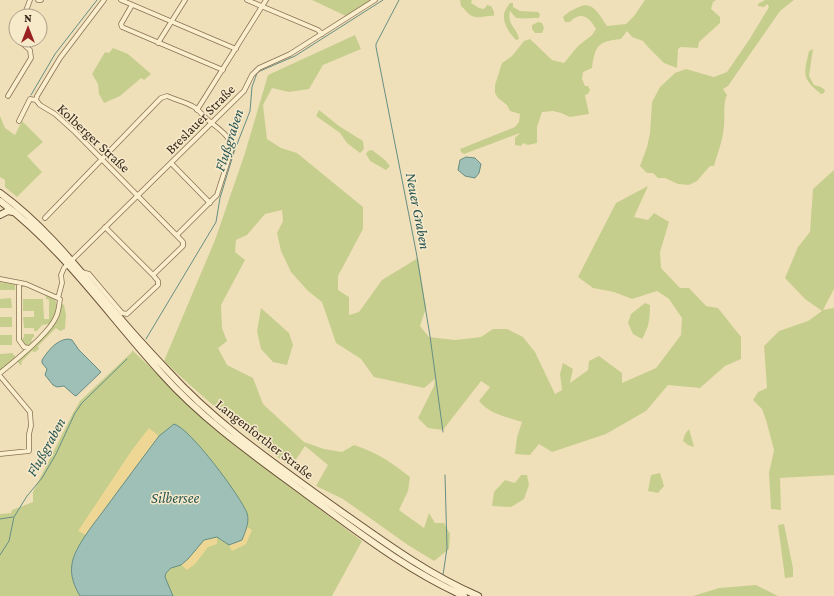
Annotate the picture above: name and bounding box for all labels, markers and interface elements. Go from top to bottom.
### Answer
north arrow [8,8,48,48]
text: N [24,12,32,24]
street label: Breslauer Straße [162,81,238,157]
street label: Kolberger Straße [54,100,134,176]
water label: Flußgraben [211,107,248,173]
water label: Neuer Graben [403,171,433,251]
street label: Langenforther Straße [213,396,317,482]
water label: Flußgraben [23,415,70,480]
water label: Silbersee [151,490,199,506]

